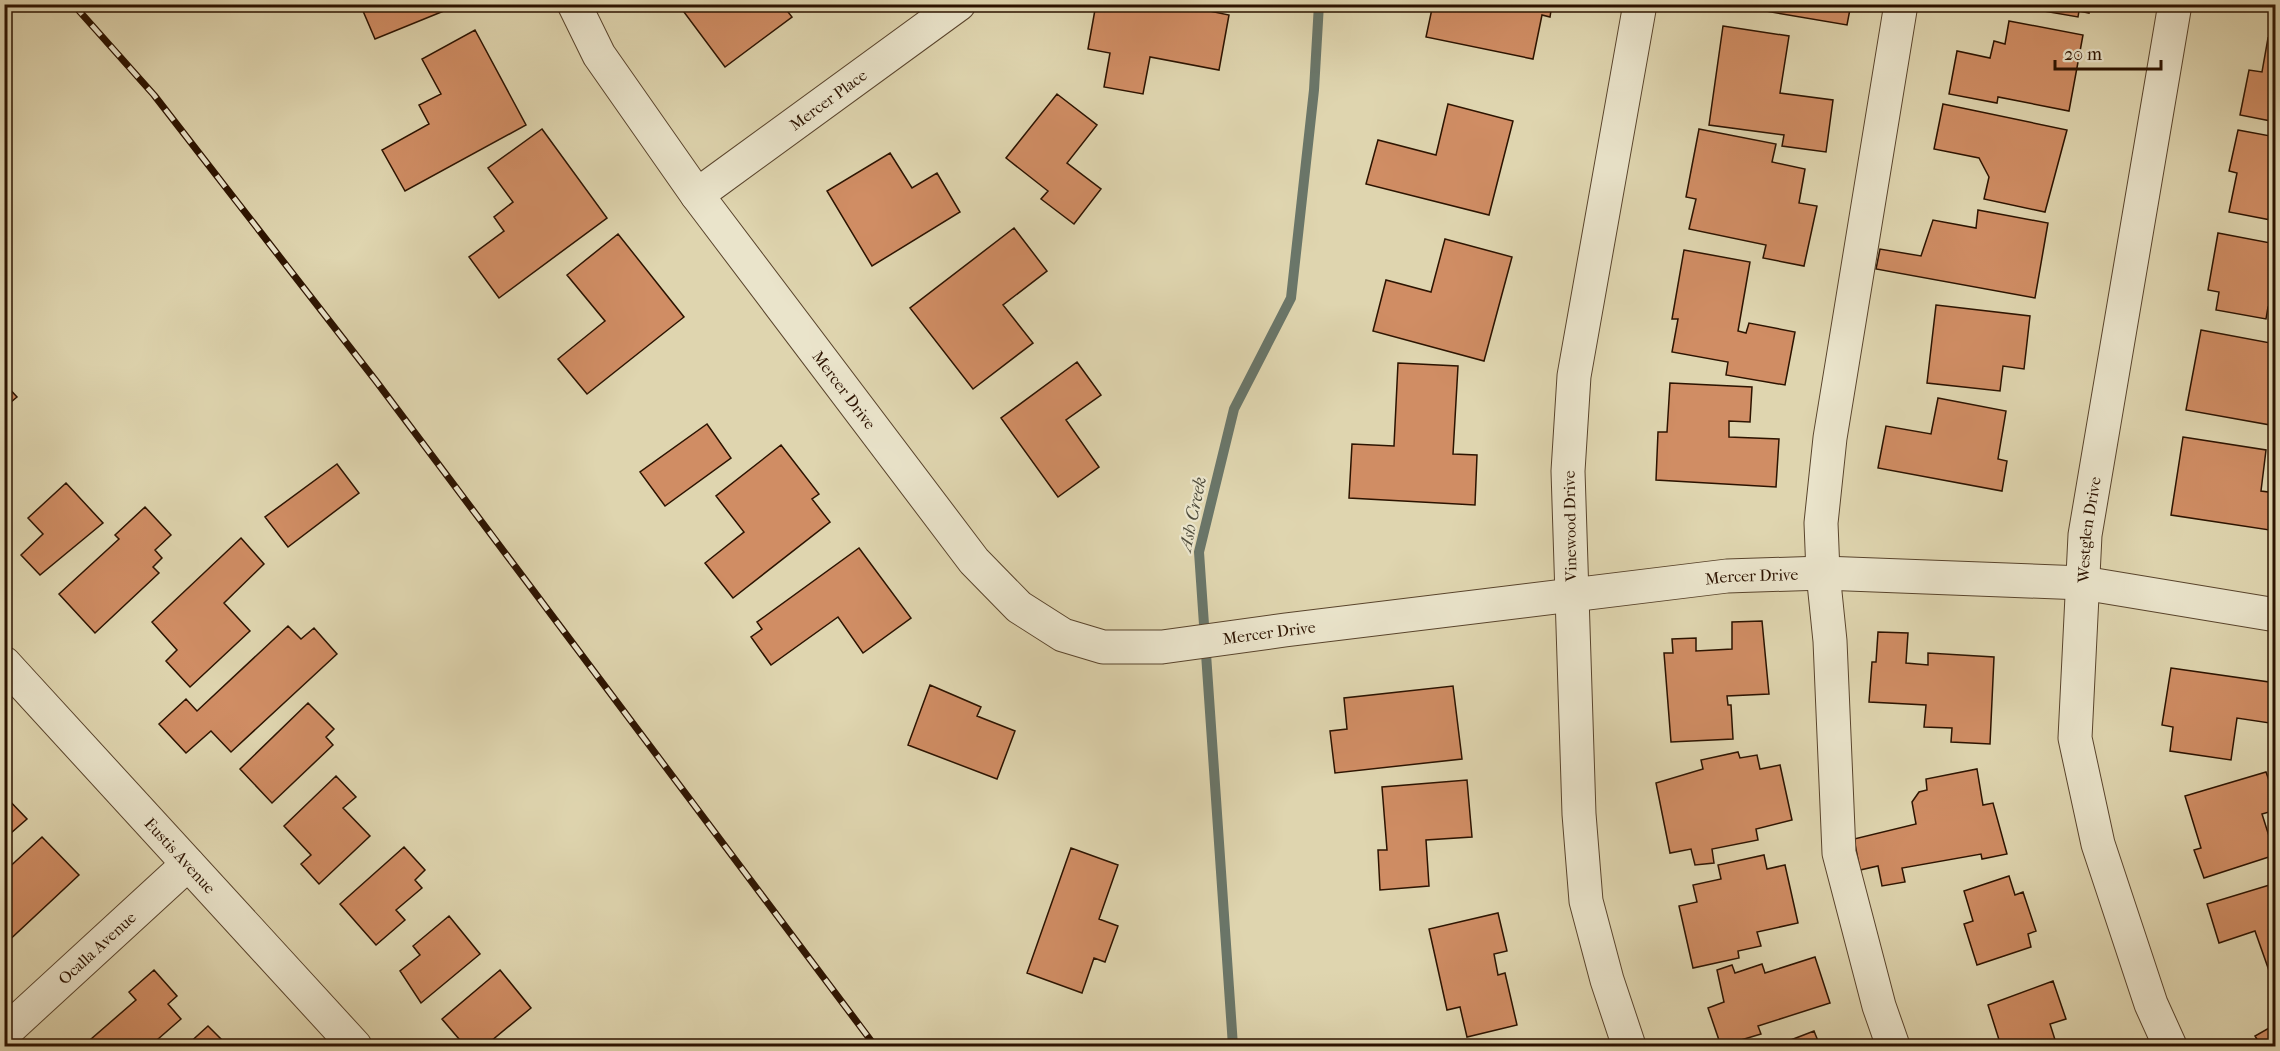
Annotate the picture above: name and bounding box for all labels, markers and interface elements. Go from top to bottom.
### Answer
scale bar [2055,33,2162,71]
text: 20 m [2064,44,2102,65]
street label: Mercer Place [786,65,870,134]
street label: Mercer Drive [809,347,880,433]
street label: Vinewood Drive [1560,470,1580,583]
water label: Ash Creek [1174,475,1211,555]
street label: Westglen Drive [2073,475,2104,584]
street label: Mercer Drive [1704,564,1799,588]
street label: Mercer Drive [1221,617,1317,648]
street label: Eustis Avenue [141,814,220,897]
street label: Ocalla Avenue [54,907,140,988]

